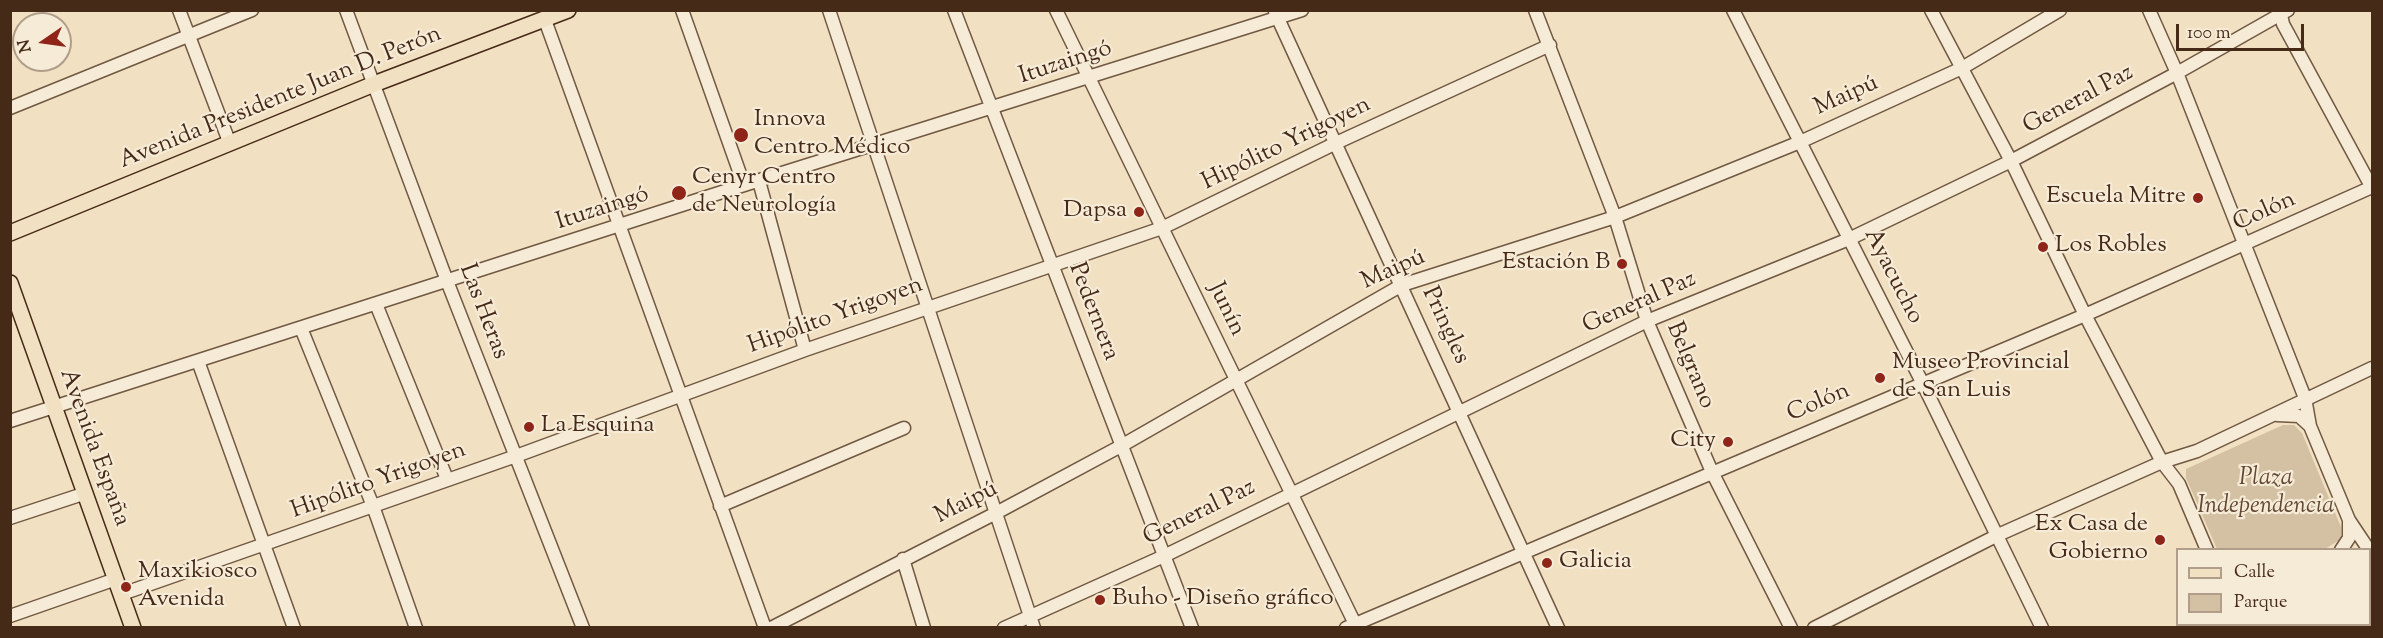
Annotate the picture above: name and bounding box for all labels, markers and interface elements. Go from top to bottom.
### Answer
north arrow [12,12,72,72]
scale bar [2179,12,2306,50]
street label: Avenida Presidente Juan D. Perón [116,21,446,177]
text: 100 m [2187,21,2231,47]
street label: Ituzaingó [1016,36,1116,92]
text: N [13,37,39,55]
street label: General Paz [2019,60,2139,142]
street label: Maipú [1811,70,1883,124]
street label: Hipólito Yrigoyen [1198,92,1376,198]
place label: Innova Centro Médico [754,107,910,163]
marker: Innova Centro Médico [732,126,750,144]
place label: Cenyr Centro de Neurología [692,165,837,221]
street label: Ituzaingó [553,182,653,238]
marker: Cenyr Centro de Neurología [670,184,688,202]
place label: Escuela Mitre [2046,184,2186,212]
street label: Colón [2229,187,2301,239]
marker: Escuela Mitre [2191,191,2205,205]
place label: Dapsa [1063,198,1127,226]
marker: Dapsa [1132,205,1146,219]
street label: Ayacucho [1856,224,1928,330]
place label: Los Robles [2055,233,2167,261]
marker: Los Robles [2036,240,2050,254]
street label: Maipú [1358,244,1430,298]
place label: Estación B [1502,250,1610,278]
marker: Estación B [1615,257,1629,271]
street label: Pedernera [1060,259,1124,365]
street label: Las Heras [451,260,513,364]
street label: General Paz [1579,266,1701,342]
street label: Hipólito Yrigoyen [745,272,927,362]
street label: Junín [1200,279,1250,341]
street label: Pringles [1414,283,1474,369]
street label: Belgrano [1658,318,1720,414]
place label: Museo Provincial de San Luis [1892,350,2070,406]
street label: Avenida España [51,365,135,531]
marker: Museo Provincial de San Luis [1873,371,1887,385]
street label: Colón [1783,378,1855,430]
place label: La Esquina [541,413,655,441]
marker: La Esquina [522,420,536,434]
place label: City [1670,428,1716,456]
marker: City [1721,435,1735,449]
street label: Hipólito Yrigoyen [288,437,470,527]
park label: Plaza Independencia [2198,466,2334,522]
street label: General Paz [1139,475,1261,553]
street label: Maipú [931,476,1003,532]
place label: Ex Casa de Gobierno [2035,512,2148,568]
marker: Ex Casa de Gobierno [2153,533,2167,547]
legend [2176,548,2371,626]
place label: Galicia [1559,549,1632,577]
marker: Galicia [1540,556,1554,570]
place label: Maxikiosco Avenida [138,559,257,615]
text: Calle [2234,560,2275,586]
marker: Maxikiosco Avenida [119,580,133,594]
place label: Buho - Diseño gráfico [1112,586,1334,614]
text: Parque [2234,590,2287,616]
marker: Buho - Diseño gráfico [1093,593,1107,607]

